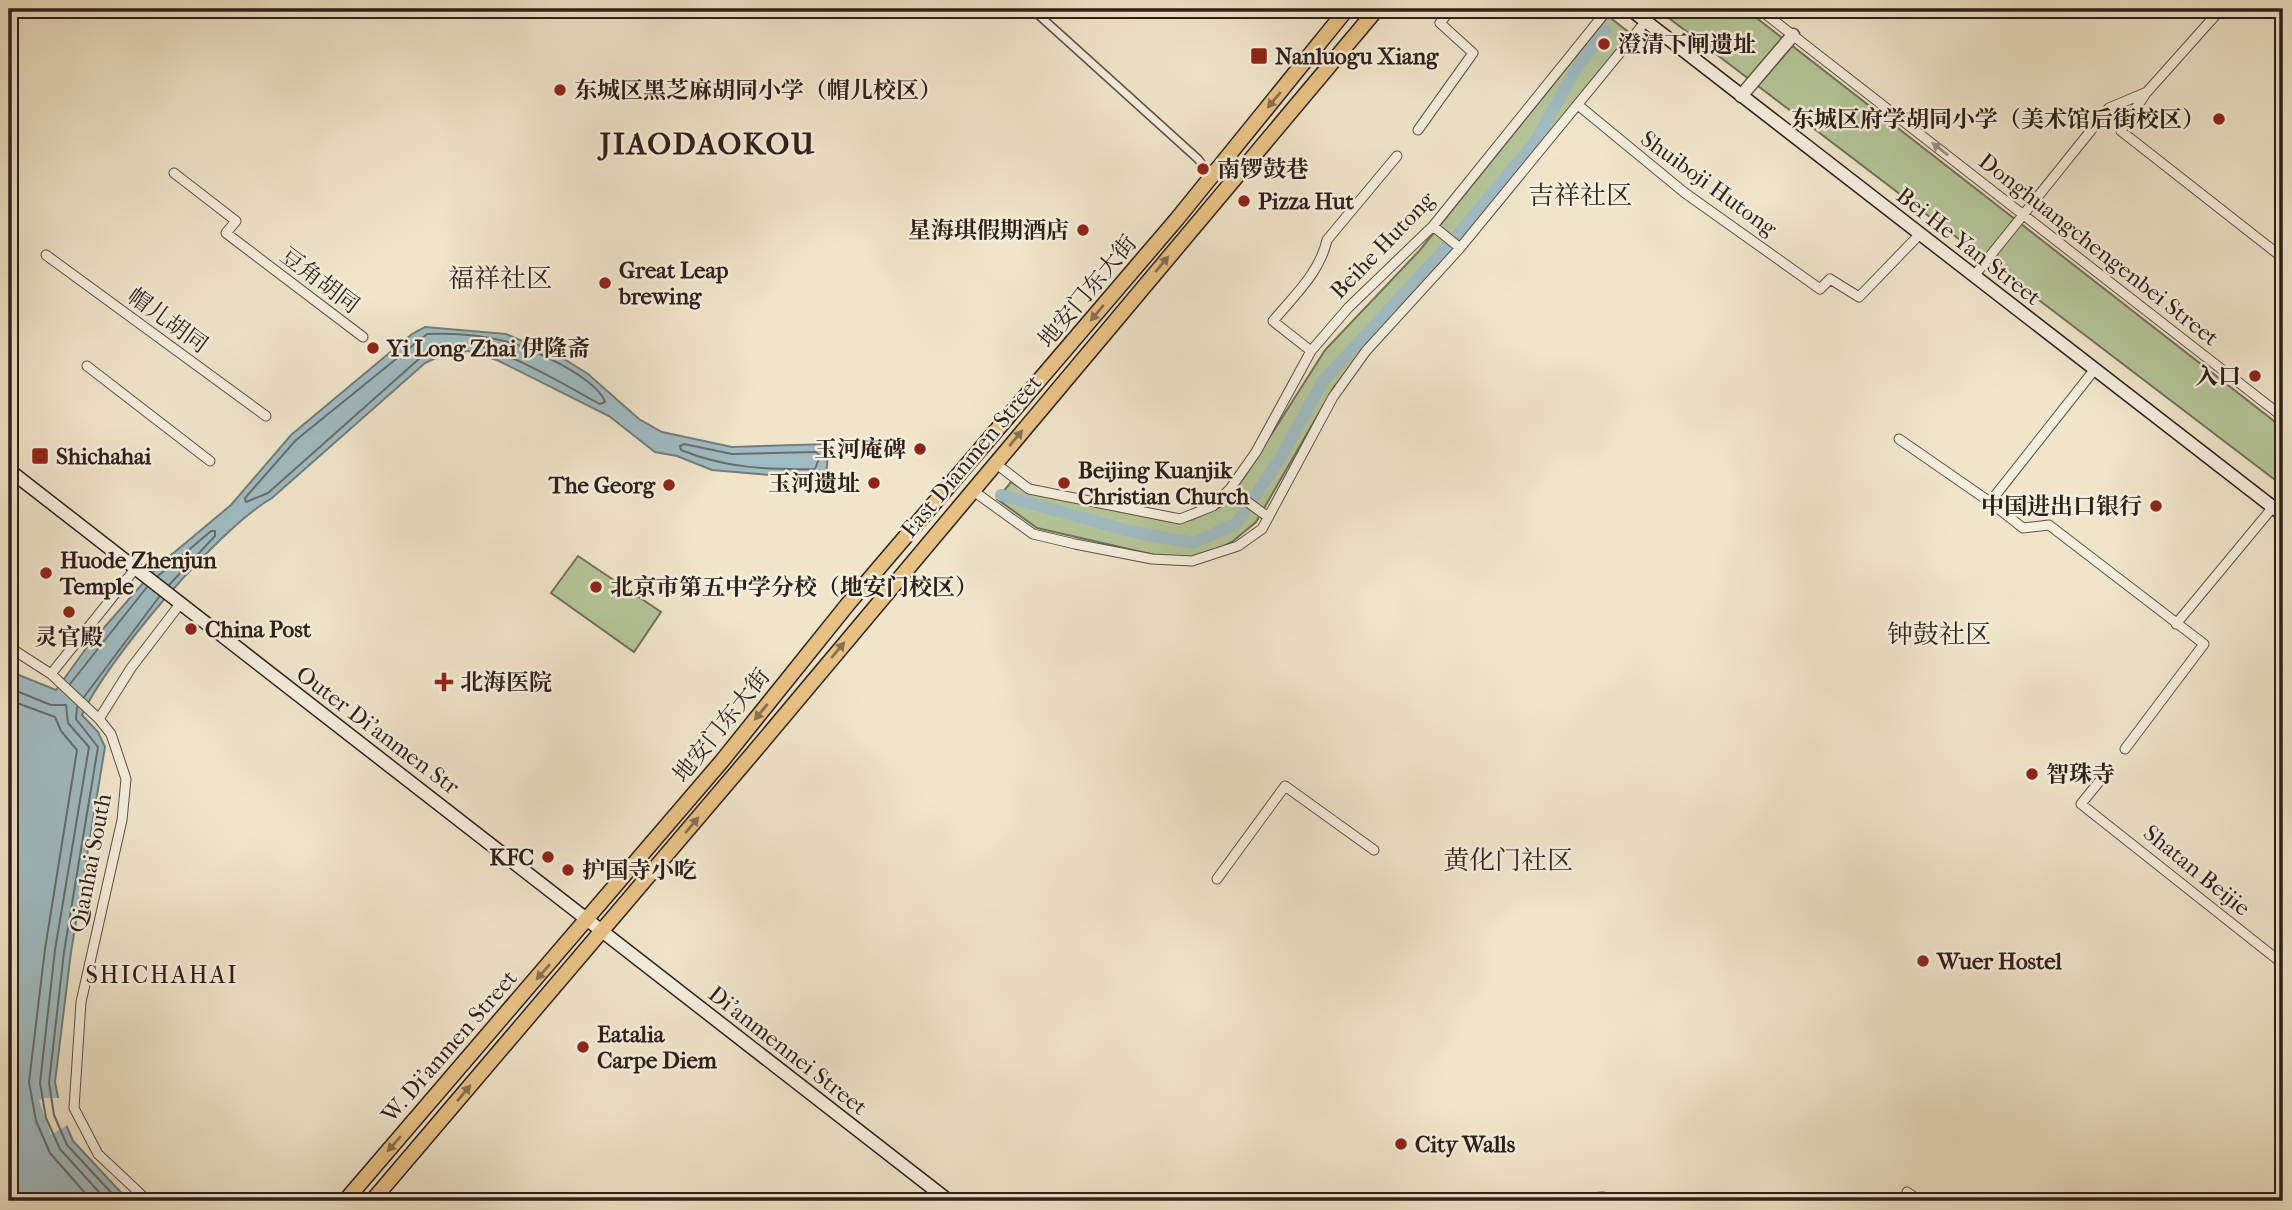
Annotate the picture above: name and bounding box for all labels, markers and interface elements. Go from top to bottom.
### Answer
place label: 澄清下闸遗址 [1618,31,1756,58]
marker: 澄清下闸遗址 [1596,36,1612,52]
place label: Nanluogu Xiang [1275,43,1439,70]
marker: Nanluogu Xiang [1249,46,1269,66]
place label: 东城区黑芝麻胡同小学（帽儿校区） [574,77,942,104]
marker: 东城区黑芝麻胡同小学（帽儿校区） [552,82,568,98]
one-way arrow [1266,91,1281,109]
place label: 东城区府学胡同小学（美术馆后街校区） [1791,106,2205,133]
marker: 东城区府学胡同小学（美术馆后街校区） [2211,111,2227,127]
street label: Shuiboji Hutong [1635,125,1783,242]
district label: JIAODAOKOU [597,127,816,162]
one-way arrow [1931,142,1949,157]
street label: Donghuangchengenbei Street [1973,147,2224,351]
place label: 南锣鼓巷 [1217,156,1309,183]
marker: 南锣鼓巷 [1195,161,1211,177]
district label: 吉祥社区 [1528,180,1632,211]
street label: Bei He Yan Street [1891,182,2046,311]
street label: Beihe Hutong [1325,186,1441,305]
place label: Pizza Hut [1258,188,1354,215]
marker: Pizza Hut [1236,193,1252,209]
place label: 星海琪假期酒店 [908,217,1069,244]
marker: 星海琪假期酒店 [1075,222,1091,238]
street label: 地安门东大街 [1033,230,1142,353]
street label: 豆角胡同 [275,242,365,319]
one-way arrow [1154,256,1169,273]
place label: Great Leap brewing [618,257,729,310]
district label: 福祥社区 [448,263,552,294]
marker: Great Leap brewing [597,275,613,291]
street label: 帽儿胡同 [123,282,213,358]
one-way arrow [1090,305,1105,322]
place label: Yi Long Zhai 伊隆斋 [386,335,590,362]
marker: Yi Long Zhai 伊隆斋 [365,340,381,356]
place label: 入口 [2195,363,2241,390]
marker: 入口 [2247,368,2263,384]
street label: East Dianmen Street [895,369,1047,543]
one-way arrow [1008,430,1023,447]
place label: 玉河庵碑 [814,436,906,463]
marker: 玉河庵碑 [912,441,928,457]
place label: Shichahai [56,443,152,470]
marker: Shichahai [30,446,50,466]
place label: Beijing Kuanjik Christian Church [1078,457,1250,510]
place label: 玉河遗址 [768,470,860,497]
place label: The Georg [548,472,656,499]
marker: 玉河遗址 [866,475,882,491]
marker: Beijing Kuanjik Christian Church [1056,475,1072,491]
marker: The Georg [661,477,677,493]
place label: 中国进出口银行 [1981,493,2142,520]
marker: 中国进出口银行 [2148,498,2164,514]
place label: Huode Zhenjun Temple [59,547,217,600]
marker: Huode Zhenjun Temple [38,565,54,581]
place label: 北京市第五中学分校（地安门校区） [610,574,978,601]
marker: 北京市第五中学分校（地安门校区） [588,579,604,595]
marker: 灵官殿 [61,604,77,620]
place label: China Post [205,616,312,643]
district label: 钟鼓社区 [1887,619,1991,650]
marker: China Post [183,621,199,637]
place label: 灵官殿 [35,624,104,651]
one-way arrow [830,642,845,659]
street label: Outer Di'anmen Str [291,660,465,801]
street label: 地安门东大街 [667,663,775,787]
place label: 北海医院 [460,669,552,696]
marker: 北海医院 [434,672,454,692]
one-way arrow [755,703,769,721]
place label: 智珠寺 [2046,761,2115,788]
marker: 智珠寺 [2024,766,2040,782]
street label: Qianhai South [64,791,117,935]
one-way arrow [685,816,700,834]
street label: Shatan Beijie [2138,819,2256,922]
place label: KFC [489,844,534,871]
district label: 黄化门社区 [1443,845,1573,876]
marker: KFC [540,849,556,865]
place label: 护国寺小吃 [582,857,697,884]
marker: 护国寺小吃 [560,862,576,878]
place label: Wuer Hostel [1936,948,2063,975]
marker: Wuer Hostel [1915,953,1931,969]
district label: SHICHAHAI [85,961,239,989]
one-way arrow [535,963,551,981]
street label: W. Di'anmen Street [375,965,523,1129]
street label: Di'anmennei Street [703,980,872,1121]
place label: Eatalia Carpe Diem [597,1021,718,1074]
marker: Eatalia Carpe Diem [575,1039,591,1055]
one-way arrow [456,1085,471,1102]
place label: City Walls [1415,1131,1516,1158]
one-way arrow [387,1136,402,1153]
marker: City Walls [1393,1136,1409,1152]

